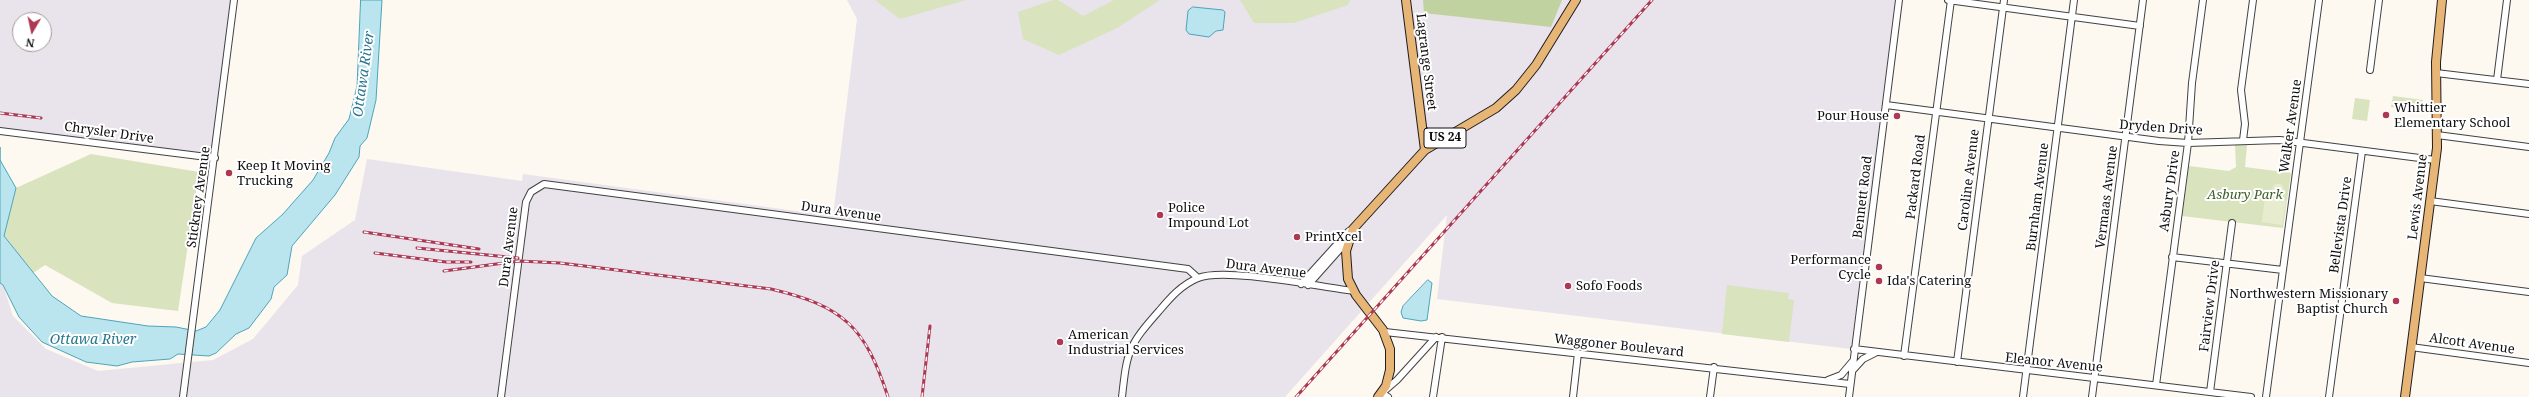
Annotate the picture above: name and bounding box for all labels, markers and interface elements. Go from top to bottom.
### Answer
north arrow [12,12,52,52]
street label: Lagrange Street [1412,13,1440,111]
water label: Ottawa River [350,30,378,118]
text: N [25,35,36,51]
street label: Walker Avenue [2277,78,2305,174]
place label: Whittier Elementary School [2394,100,2510,131]
place label: Pour House [1817,108,1889,124]
marker: Whittier Elementary School [2381,110,2391,120]
marker: Pour House [1892,111,1902,121]
street label: Dryden Drive [2119,117,2203,139]
street label: Chrysler Drive [63,119,155,147]
road number: US 24 [1424,128,1466,148]
street label: Caroline Avenue [1955,128,1983,232]
street label: Packard Road [1903,134,1929,220]
street label: Burnham Avenue [2024,142,2052,252]
street label: Stickney Avenue [184,145,214,249]
street label: Vermaas Avenue [2093,145,2121,249]
street label: Asbury Drive [2157,149,2183,233]
street label: Lewis Avenue [2405,153,2431,241]
street label: Bennett Road [1850,155,1876,239]
place label: Keep It Moving Trucking [237,158,331,189]
marker: Keep It Moving Trucking [224,168,234,178]
street label: Bellevista Drive [2326,176,2356,274]
park label: Asbury Park [2207,187,2283,203]
street label: Dura Avenue [800,199,882,225]
place label: Police Impound Lot [1168,200,1249,231]
street label: Dura Avenue [496,206,522,288]
marker: Police Impound Lot [1155,210,1165,220]
place label: PrintXcel [1305,229,1362,245]
marker: PrintXcel [1292,232,1302,242]
place label: Performance Cycle [1790,252,1871,283]
street label: Dura Avenue [1225,256,1307,282]
street label: Fairview Drive [2197,259,2223,353]
marker: Performance Cycle [1874,262,1884,272]
place label: Ida's Catering [1887,273,1971,289]
marker: Ida's Catering [1874,276,1884,286]
place label: Sofo Foods [1576,278,1642,294]
marker: Sofo Foods [1563,281,1573,291]
place label: Northwestern Missionary Baptist Church [2229,286,2388,317]
marker: Northwestern Missionary Baptist Church [2391,296,2401,306]
place label: American Industrial Services [1068,327,1184,358]
street label: Alcott Avenue [2428,330,2516,358]
street label: Waggoner Boulevard [1553,331,1685,361]
water label: Ottawa River [50,332,136,348]
marker: American Industrial Services [1055,337,1065,347]
street label: Eleanor Avenue [2004,350,2104,376]

